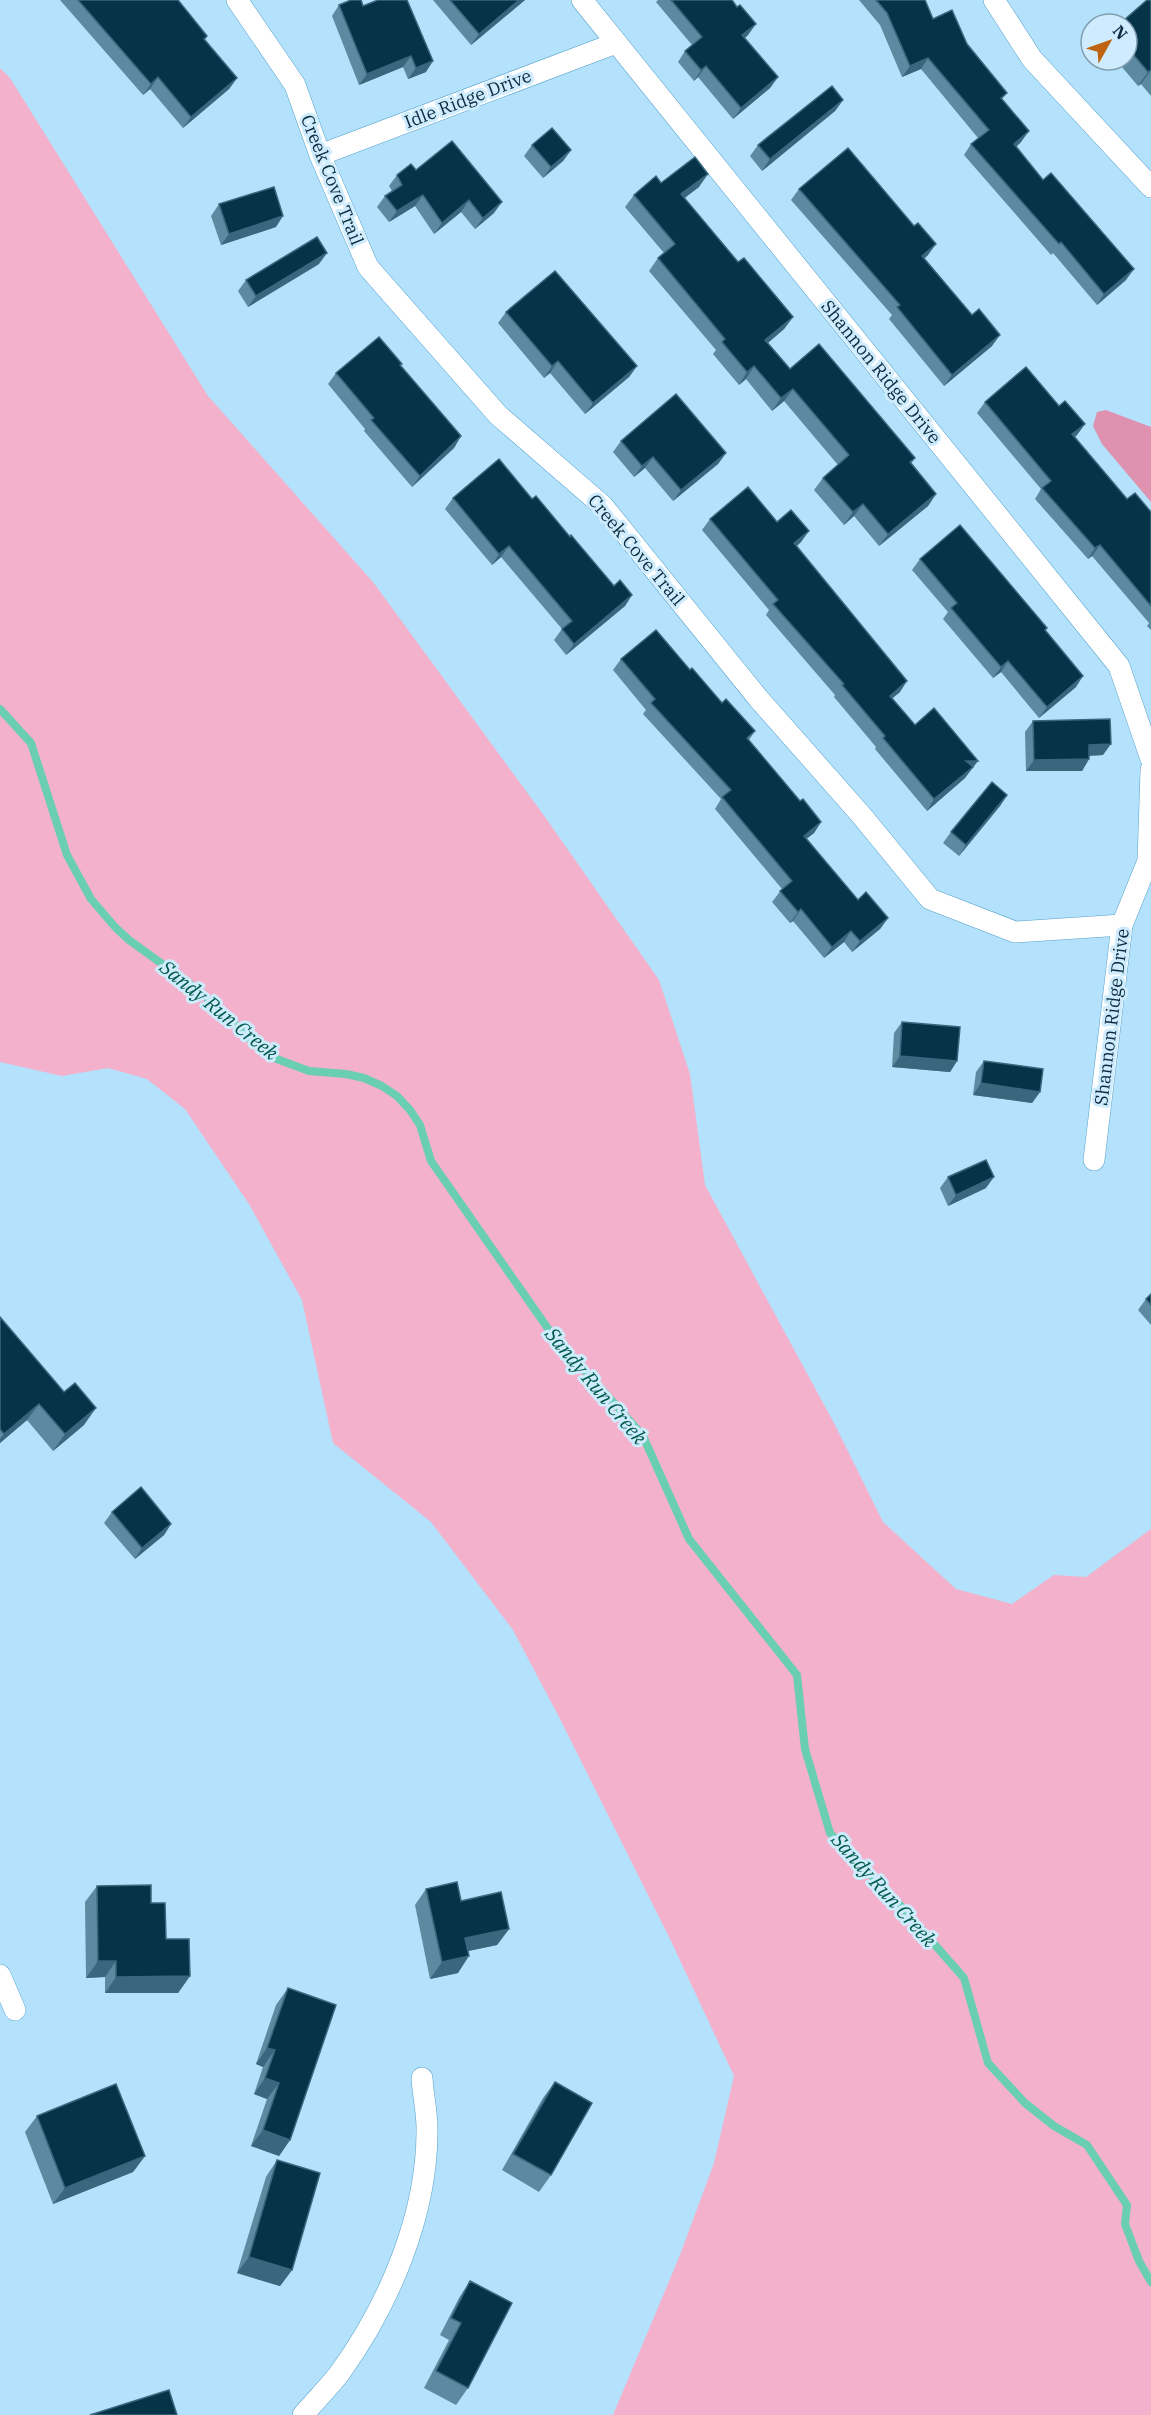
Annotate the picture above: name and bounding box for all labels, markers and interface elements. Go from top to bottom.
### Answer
north arrow [1079,12,1139,72]
text: N [1109,21,1132,44]
street label: Idle Ridge Drive [401,64,535,133]
street label: Creek Cove Trail [296,111,369,248]
street label: Shannon Ridge Drive [816,295,946,448]
street label: Creek Cove Trail [583,489,690,610]
street label: Shannon Ridge Drive [1089,927,1134,1107]
water label: Sandy Run Creek [154,953,285,1066]
water label: Sandy Run Creek [539,1321,654,1450]
water label: Sandy Run Creek [825,1826,943,1953]

